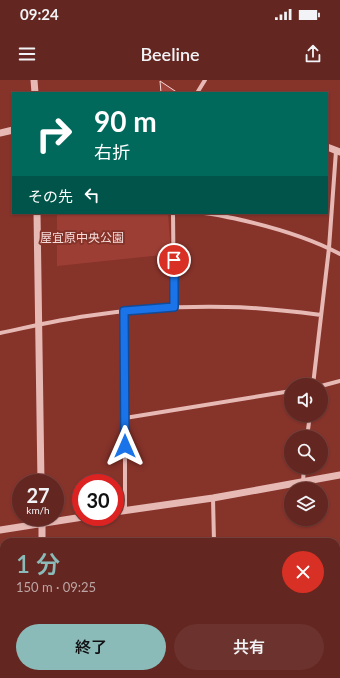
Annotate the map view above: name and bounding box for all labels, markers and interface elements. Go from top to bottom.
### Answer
text: 09:24 [20,5,59,23]
icon: menu [16,43,38,65]
text: Beeline [140,43,200,65]
icon: share [302,43,324,65]
text: 90 m [94,104,157,138]
icon: right [28,108,80,160]
text: 右折 [94,141,130,163]
icon: left [81,184,103,206]
text: その先 [28,187,73,205]
park label: 屋宜原中央公園 [40,230,124,245]
pin [157,243,191,277]
icon: arrive [163,249,185,271]
map controls [284,378,328,526]
button: sound [284,378,328,422]
position arrow [104,425,146,467]
button: search [284,430,328,474]
speed limit sign: 30 [72,474,124,526]
button: layers [284,482,328,526]
text: 27 [26,483,50,507]
text: km/h [26,504,50,516]
text: 1 分 [16,549,60,578]
button: close [282,551,324,593]
text: 150 m · 09:25 [16,579,96,595]
button: 終了 [16,624,166,670]
button: 共有 [174,624,324,670]

